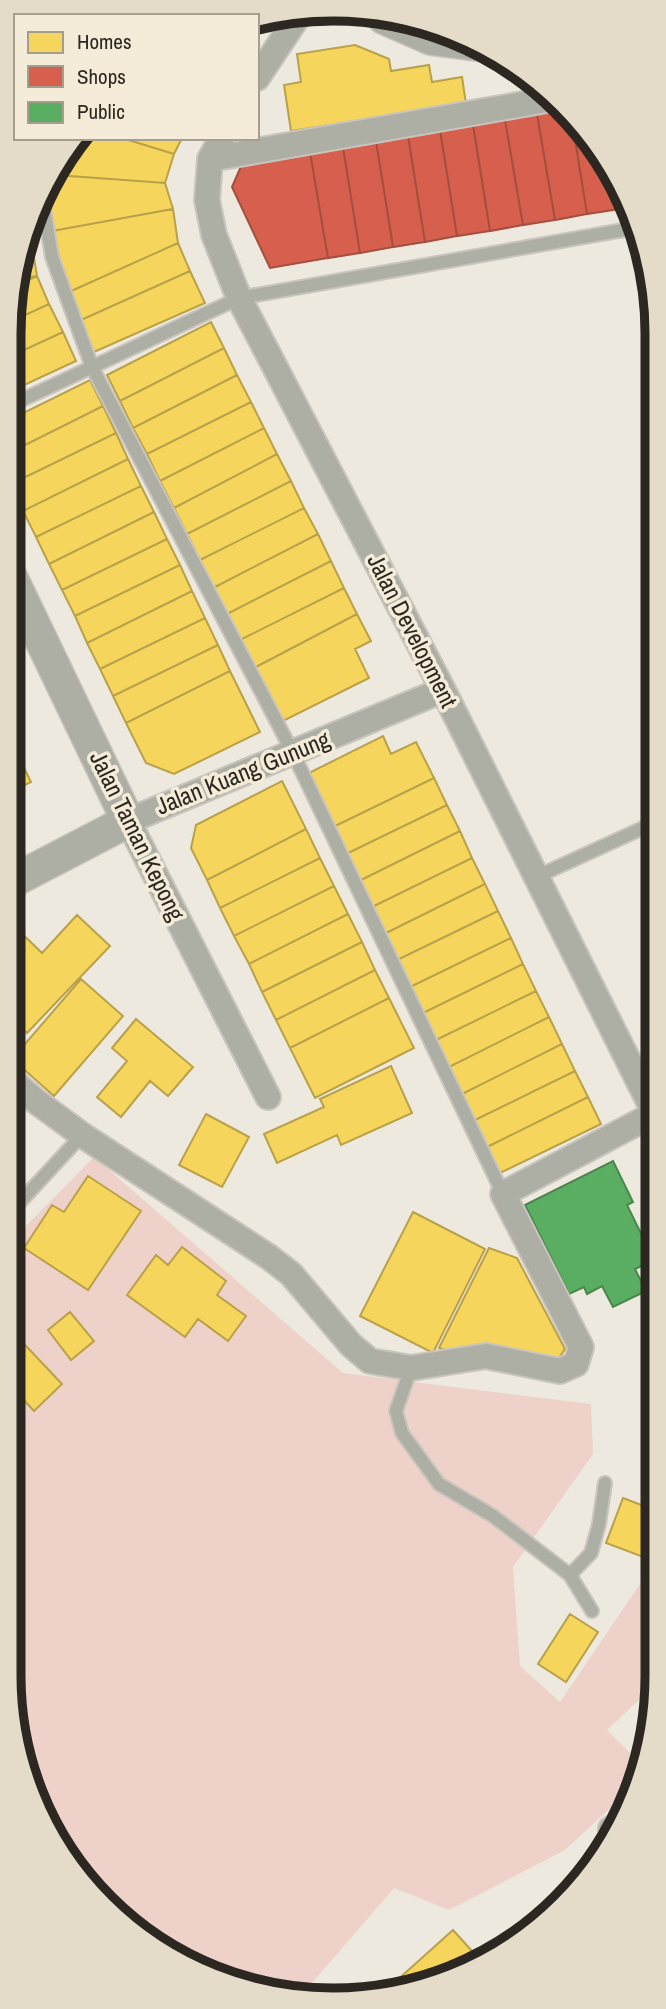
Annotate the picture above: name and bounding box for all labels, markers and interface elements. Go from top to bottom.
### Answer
legend [14,14,259,140]
text: Homes [77,27,132,56]
text: Shops [77,62,126,91]
text: Public [77,97,125,126]
street label: Jalan Development [360,548,466,713]
street label: Jalan Kuang Gunung [151,723,334,822]
street label: Jalan Taman Kepong [83,745,193,926]

